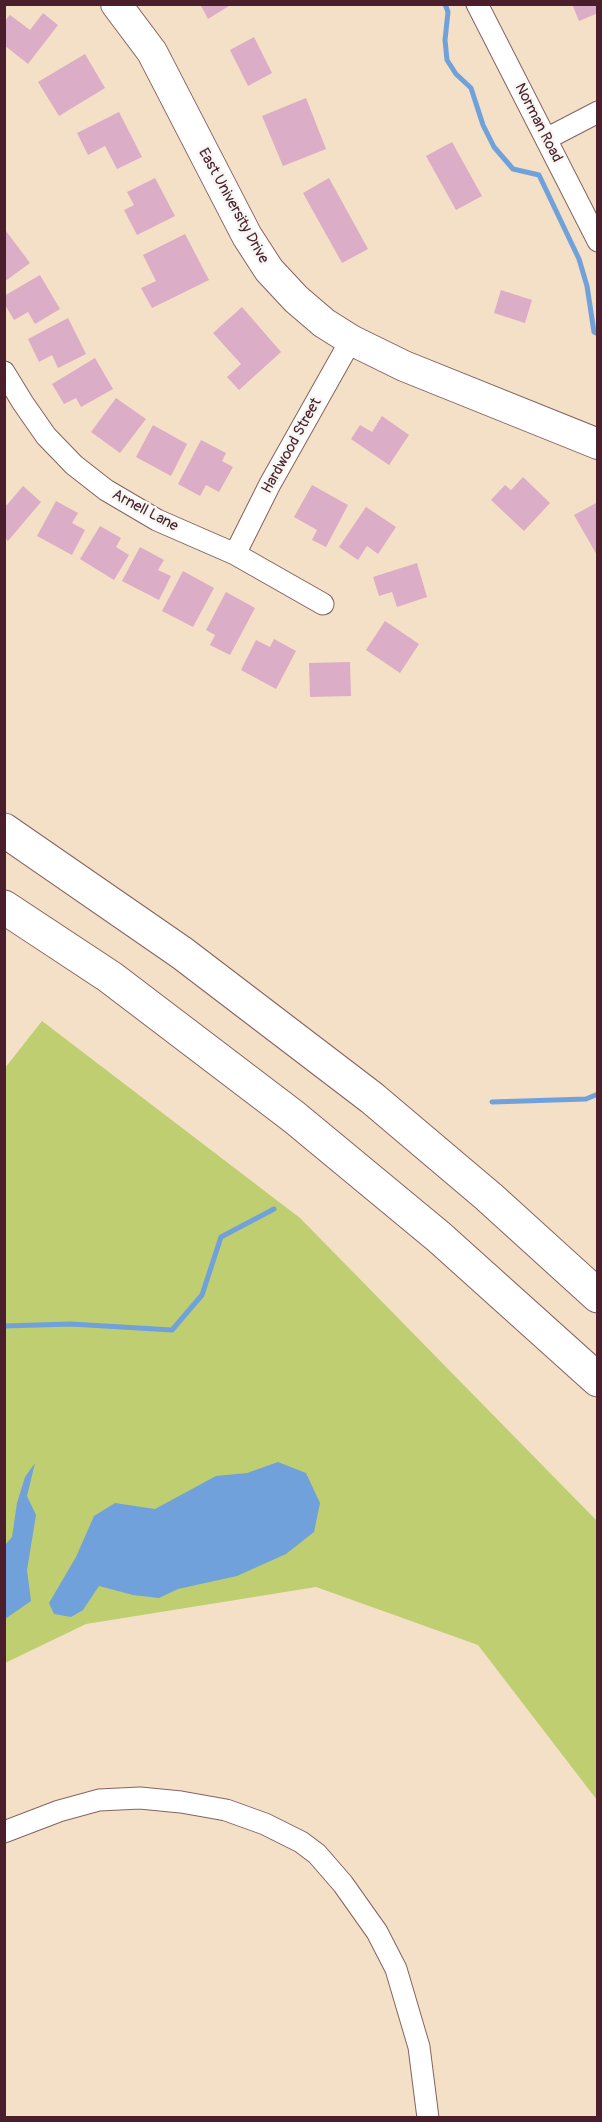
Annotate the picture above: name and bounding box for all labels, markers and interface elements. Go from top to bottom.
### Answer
street label: Norman Road [510,81,566,165]
street label: East University Drive [194,145,272,267]
street label: Hardwood Street [258,395,326,497]
street label: Arnell Lane [109,486,181,536]

